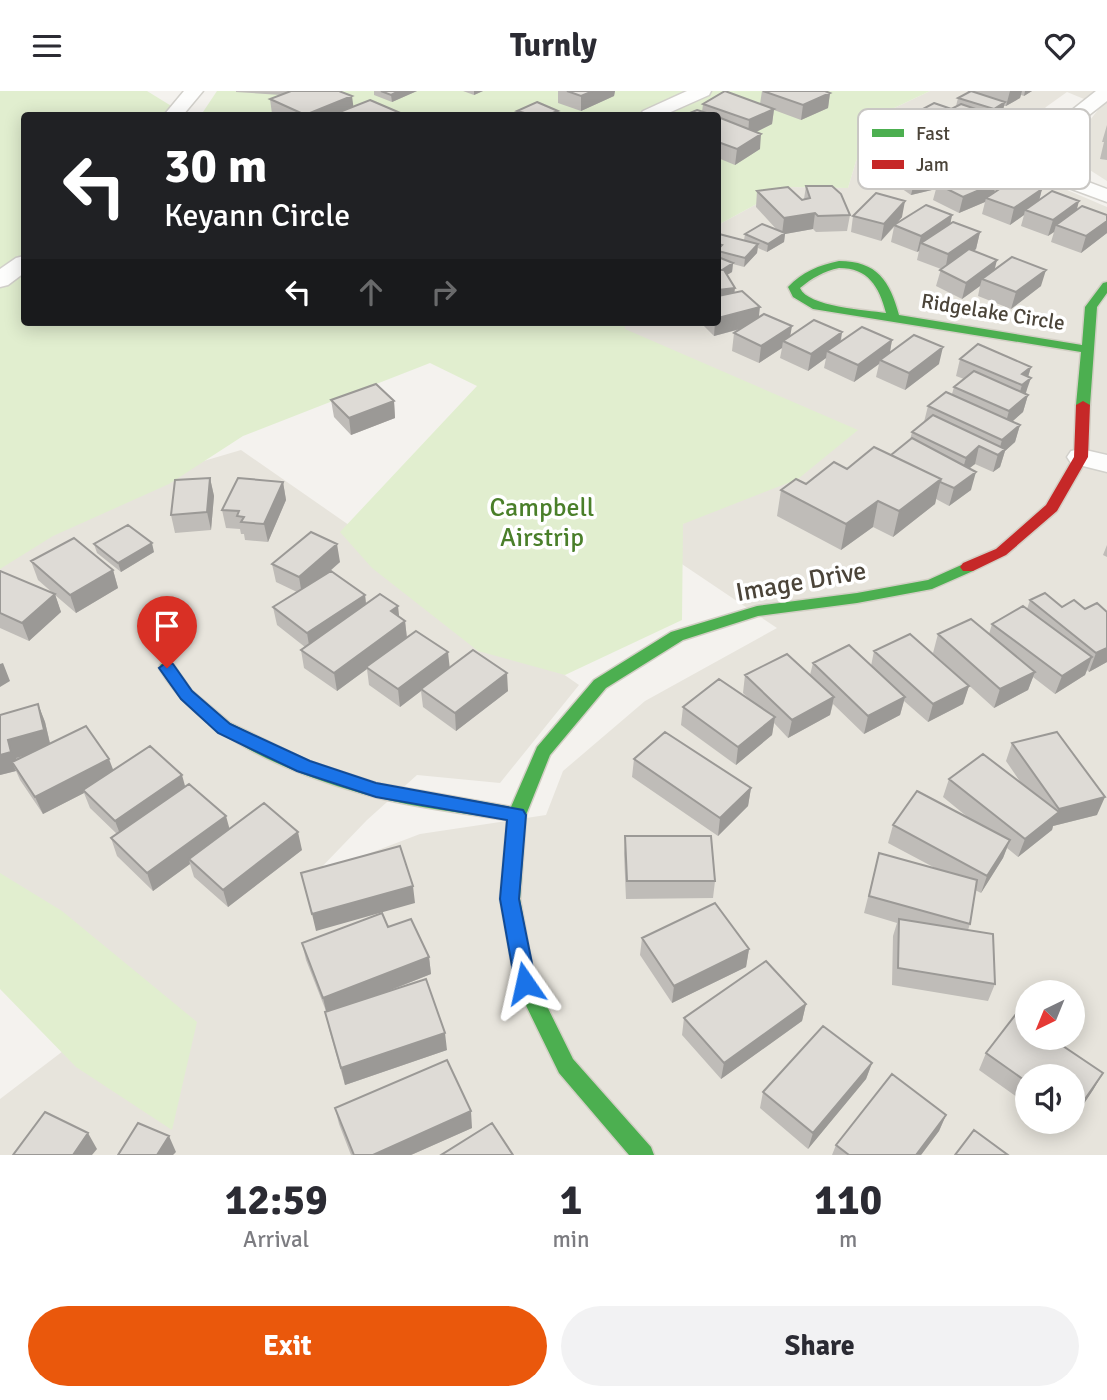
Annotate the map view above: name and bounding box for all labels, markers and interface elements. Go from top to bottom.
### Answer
text: Turnly [510,26,597,65]
icon: menu [28,27,66,65]
icon: heart [1041,27,1079,65]
legend [858,109,1090,189]
text: Fast [916,122,950,146]
text: 30 m [164,136,267,196]
icon: left [49,140,140,231]
text: Jam [916,153,949,177]
text: Keyann Circle [164,196,350,235]
icon: left [279,273,317,311]
icon: ahead [352,273,390,311]
icon: right [425,273,463,311]
street label: Ridgelake Circle [919,288,1067,336]
park label: Campbell Airstrip [490,492,594,554]
street label: Image Drive [733,555,869,609]
pin [137,596,197,668]
icon: arrive [148,607,186,645]
position arrow [488,946,562,1020]
north arrow [1015,980,1085,1050]
map controls [1015,980,1085,1134]
button: sound [1015,1064,1085,1134]
text: 12:59 [225,1175,328,1226]
text: 1 [560,1175,582,1226]
text: 110 [814,1175,882,1226]
text: Arrival [243,1225,309,1254]
text: min [552,1225,590,1254]
text: m [839,1225,857,1254]
button: Exit [28,1306,547,1386]
button: Share [561,1306,1079,1386]

